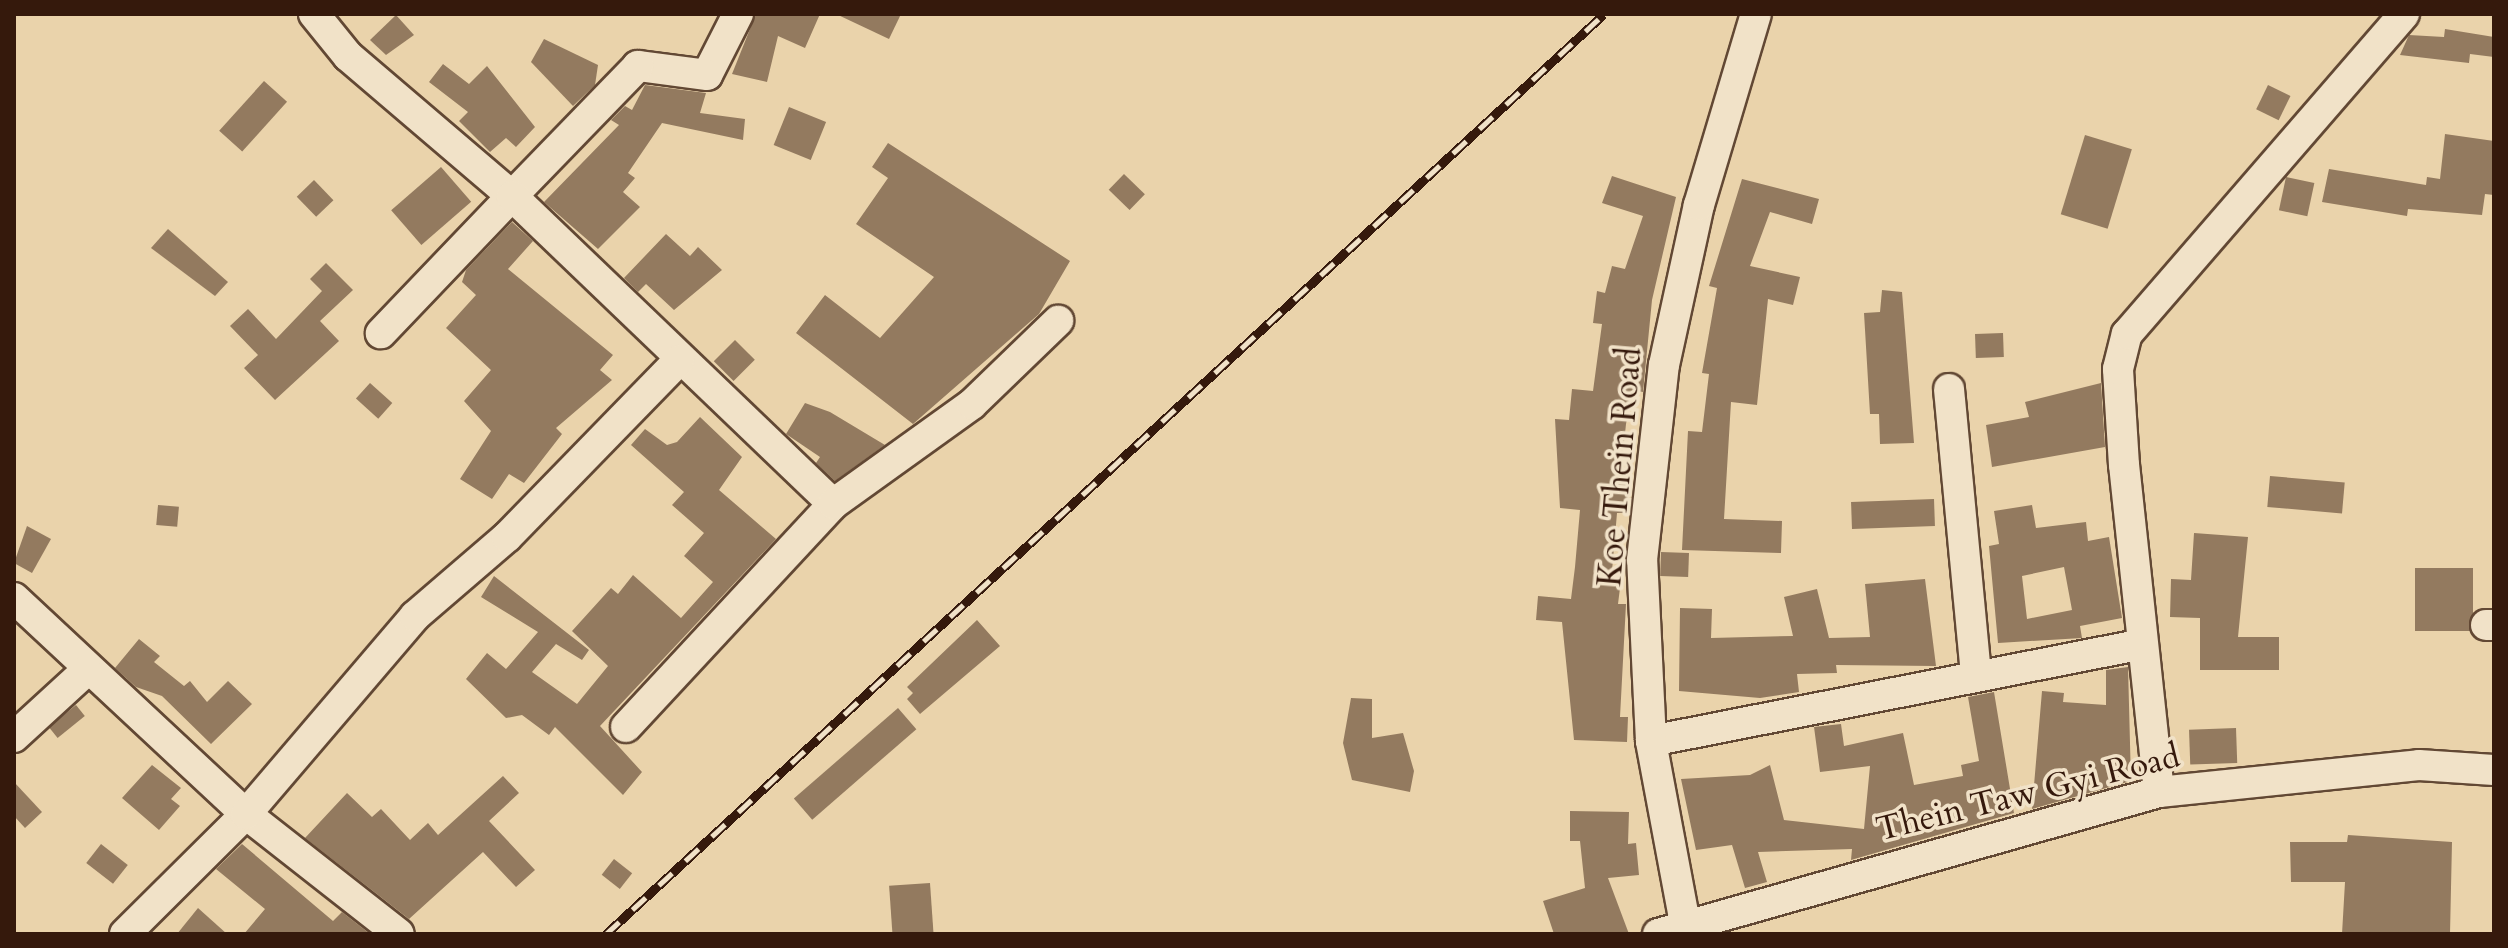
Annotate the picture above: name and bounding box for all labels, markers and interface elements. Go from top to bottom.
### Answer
street label: Koe Thein Road [1589,346,1651,588]
street label: Thein Taw Gyi Road [1872,736,2184,850]

